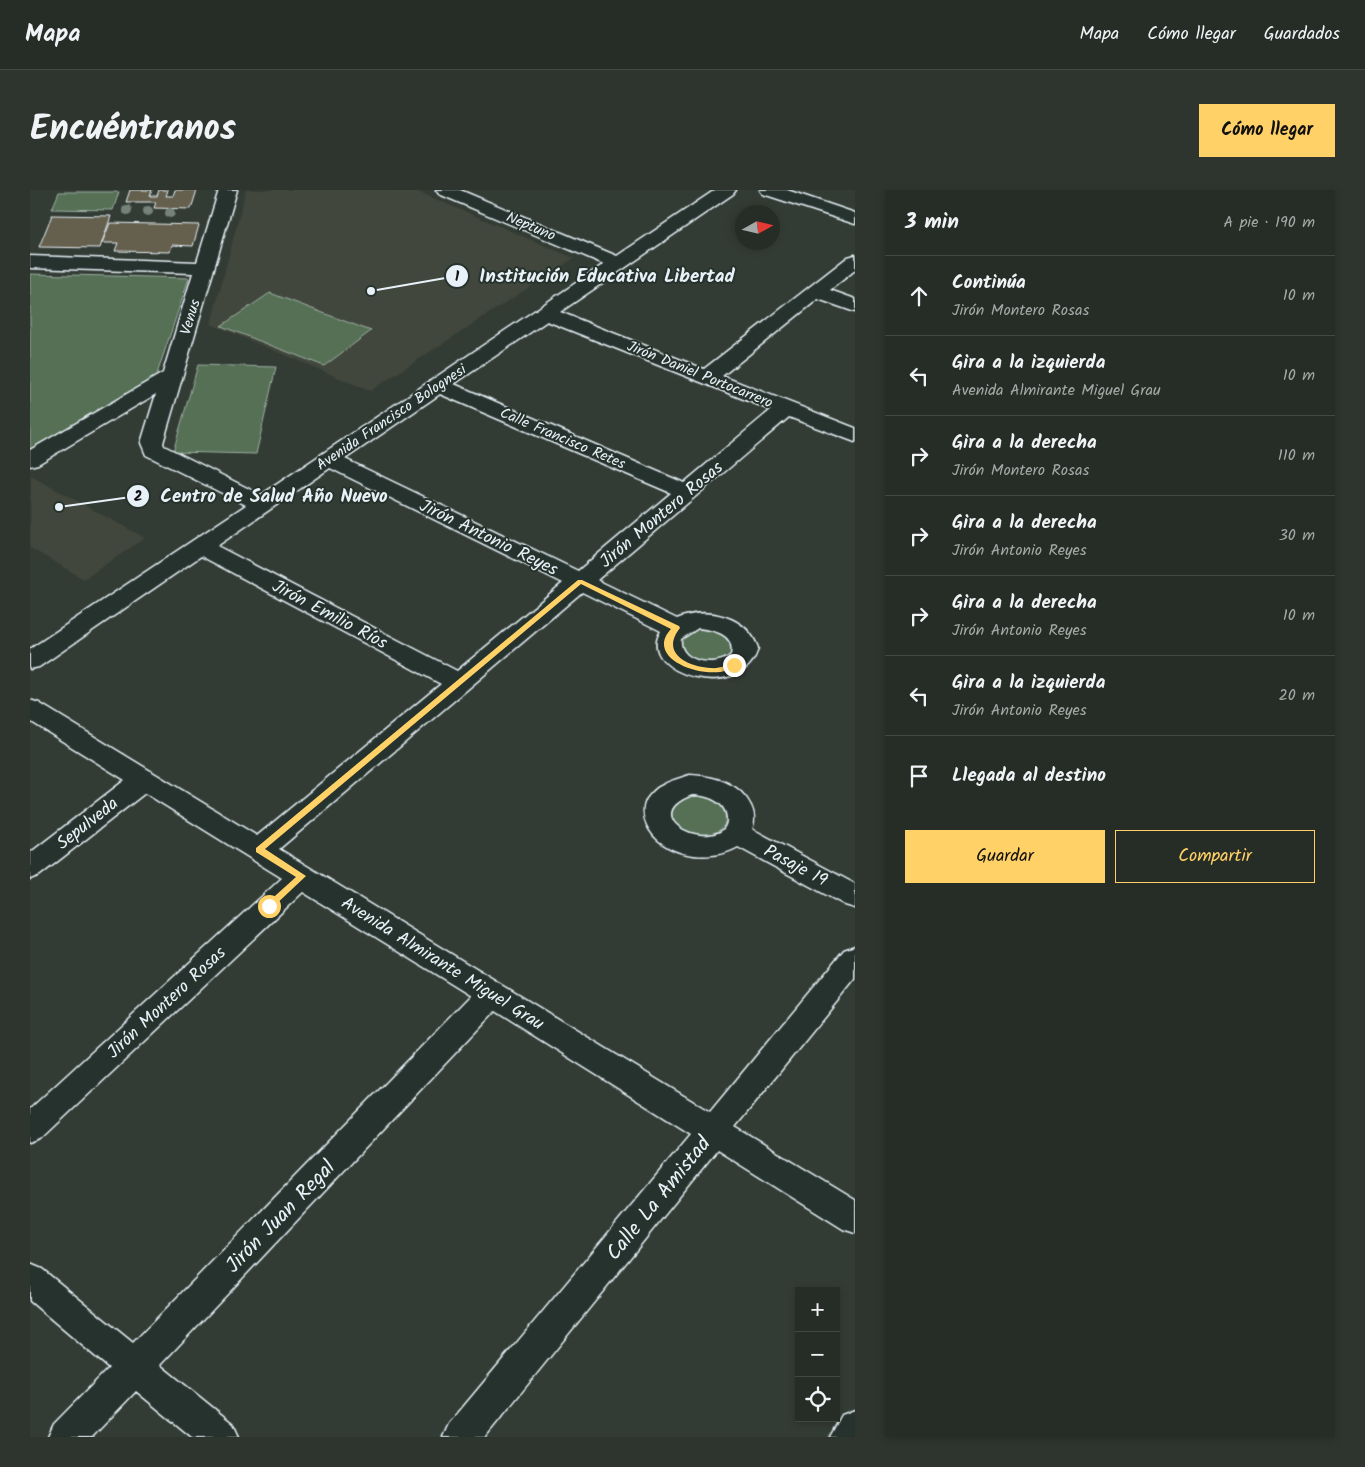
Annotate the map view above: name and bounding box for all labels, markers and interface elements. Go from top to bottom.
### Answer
text: Mapa [25,15,81,54]
text: Mapa [1080,20,1119,49]
text: Cómo llegar [1147,20,1236,49]
text: Guardados [1264,20,1340,49]
text: Encuéntranos [30,102,236,158]
button: Cómo llegar [1199,104,1335,157]
north arrow [735,205,780,250]
street label: Neptuno [502,206,559,248]
text: 3 min [905,206,959,239]
text: A pie · 190 m [1224,210,1315,235]
callout: Institución Educativa Libertad [445,259,745,293]
text: Institución Educativa Libertad [479,262,735,292]
text: 1 [455,265,460,289]
text: Continúa [952,268,1026,298]
icon: ahead [905,282,933,310]
text: 10 m [1283,283,1315,308]
street label: Venus [174,296,208,338]
text: Jirón Montero Rosas [952,298,1089,323]
street label: Jirón Daniel Portocarrero [623,335,776,415]
text: Gira a la izquierda [952,348,1105,378]
street label: Avenida Francisco Bolognesi [312,358,473,477]
icon: left [905,362,933,390]
text: 10 m [1283,363,1315,388]
text: Avenida Almirante Miguel Grau [952,378,1161,403]
street label: Calle Francisco Retes [496,402,630,476]
text: Gira a la derecha [952,428,1097,458]
icon: right [905,442,933,470]
text: 110 m [1278,443,1315,468]
street label: Jirón Montero Rosas [594,454,731,576]
text: Jirón Montero Rosas [952,458,1089,483]
callout: Centro de Salud Año Nuevo [126,479,398,513]
text: Centro de Salud Año Nuevo [160,482,388,512]
text: 2 [134,485,143,509]
street label: Jirón Antonio Reyes [414,492,563,585]
text: Gira a la derecha [952,508,1097,538]
icon: right [905,522,933,550]
text: 30 m [1279,523,1315,548]
text: Jirón Antonio Reyes [952,538,1087,563]
street label: Jirón Emilio Ríos [266,573,393,658]
text: Gira a la derecha [952,588,1097,618]
icon: right [905,602,933,630]
text: 10 m [1283,603,1315,628]
text: Jirón Antonio Reyes [952,618,1087,643]
route end [723,654,746,677]
text: Gira a la izquierda [952,668,1105,698]
icon: left [905,682,933,710]
text: 20 m [1279,683,1315,708]
text: Jirón Antonio Reyes [952,698,1087,723]
text: Llegada al destino [952,761,1106,791]
icon: arrive [905,762,933,790]
street label: Sepulveda [50,790,125,858]
button: Guardar [905,830,1105,883]
button: Compartir [1115,830,1315,883]
street label: Pasaje 19 [758,837,833,895]
street label: Avenida Almirante Miguel Grau [335,890,550,1039]
route start [258,895,281,918]
street label: Jirón Montero Rosas [101,940,234,1066]
street label: Calle La Amistad [598,1129,720,1268]
street label: Jirón Juan Regal [218,1153,344,1281]
map controls [795,1287,840,1422]
button: + [795,1287,840,1332]
button: − [795,1332,840,1377]
button: locate [795,1377,840,1422]

